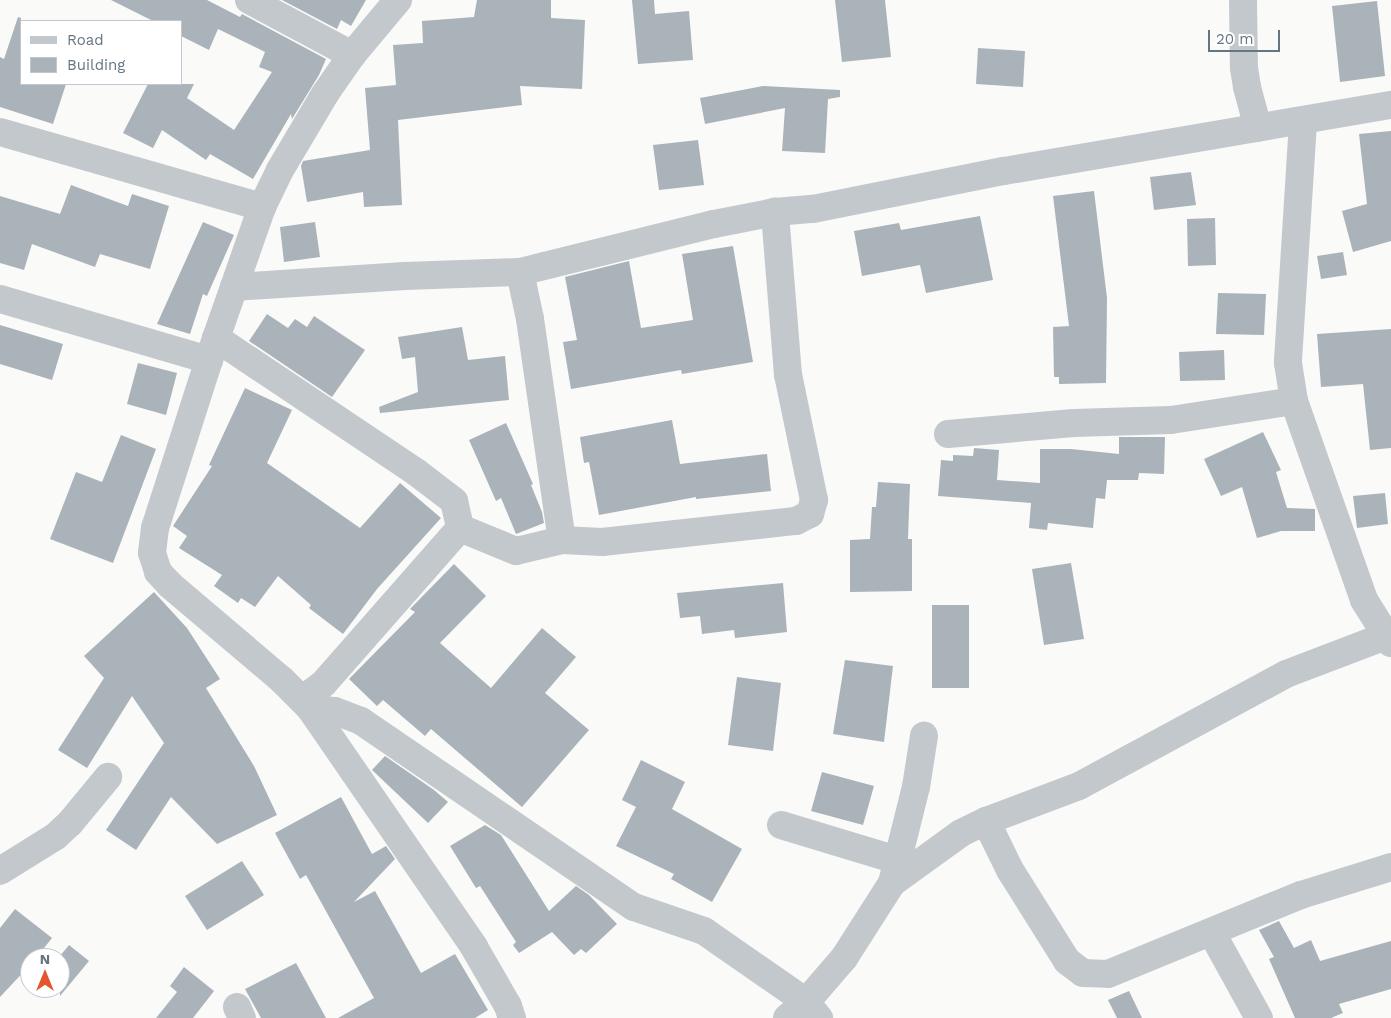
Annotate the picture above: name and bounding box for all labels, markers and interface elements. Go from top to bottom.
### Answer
legend [20,20,182,85]
scale bar [1211,20,1284,52]
text: 20 m [1216,30,1254,48]
text: Road [67,31,104,49]
text: Building [67,56,125,74]
north arrow [20,948,70,998]
text: N [40,951,50,967]

